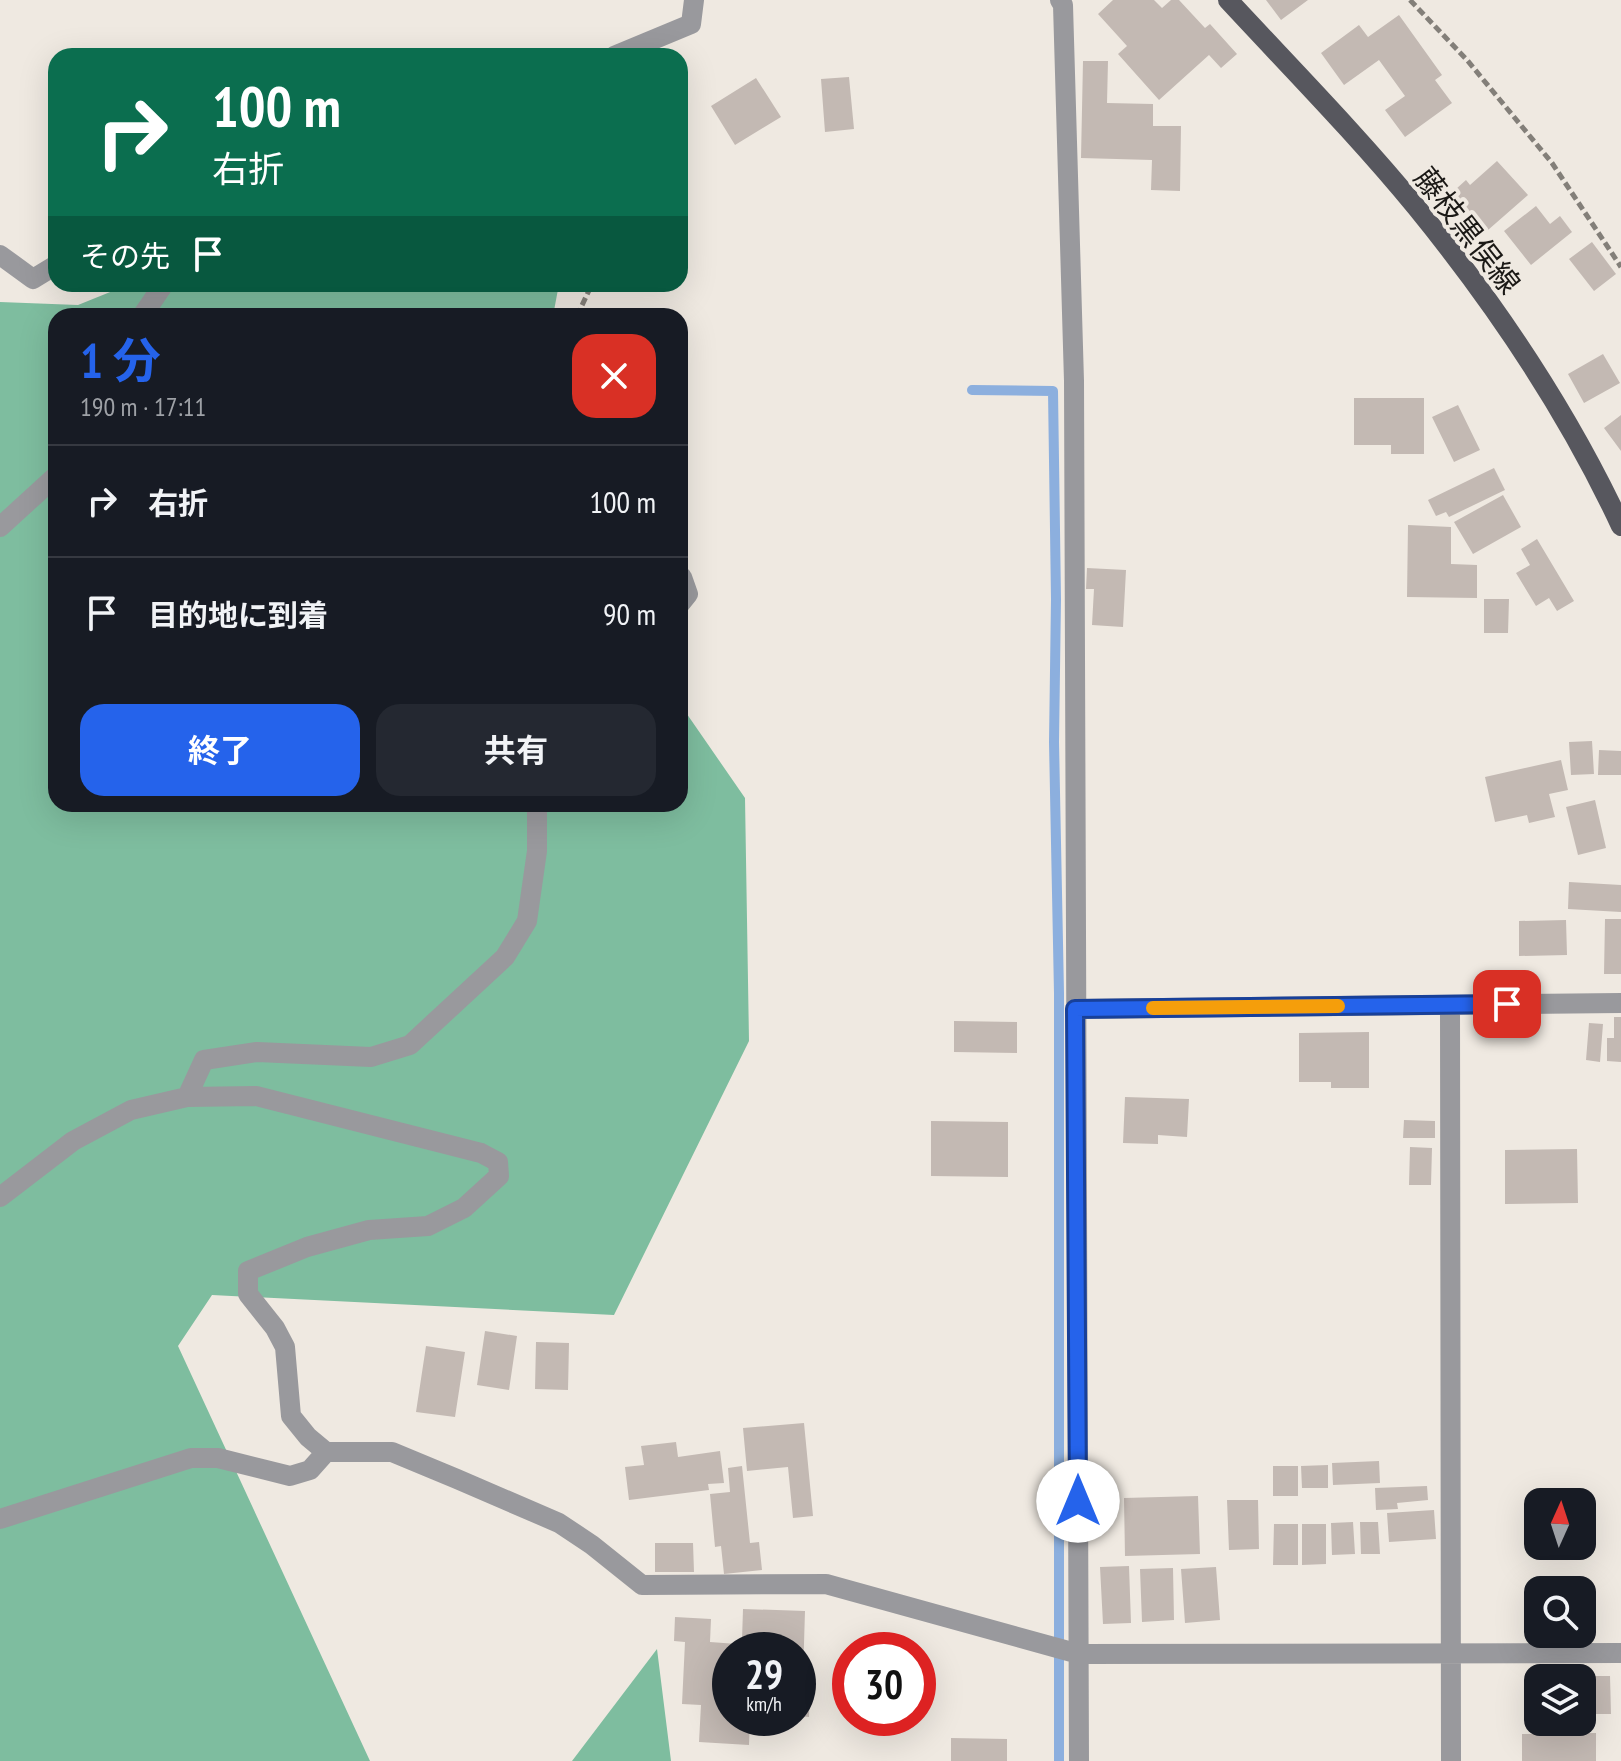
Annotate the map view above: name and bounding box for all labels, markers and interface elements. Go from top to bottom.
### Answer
text: 100 m [212,70,341,142]
icon: right [80,80,184,184]
text: 右折 [212,145,284,192]
street label: 藤枝黒俣線 [1406,159,1530,301]
icon: arrive [186,232,230,276]
text: その先 [80,236,170,275]
text: 1 分 [80,329,161,391]
button: close [572,334,656,418]
text: 190 m · 17:11 [80,390,206,423]
icon: right [80,479,124,523]
text: 100 m [590,482,656,521]
text: 右折 [148,483,208,522]
icon: arrive [80,591,124,635]
text: 90 m [603,594,656,633]
text: 目的地に到着 [148,595,328,634]
button: 終了 [80,704,360,796]
button: 共有 [376,704,656,796]
pin [1473,970,1541,1038]
icon: arrive [1485,982,1529,1026]
position arrow [1036,1459,1120,1543]
north arrow [1524,1488,1596,1560]
map controls [1524,1488,1596,1736]
button: search [1524,1576,1596,1648]
speed limit sign: 30 [832,1632,936,1736]
text: 29 [745,1648,783,1700]
button: layers [1524,1664,1596,1736]
text: km/h [746,1691,782,1717]

